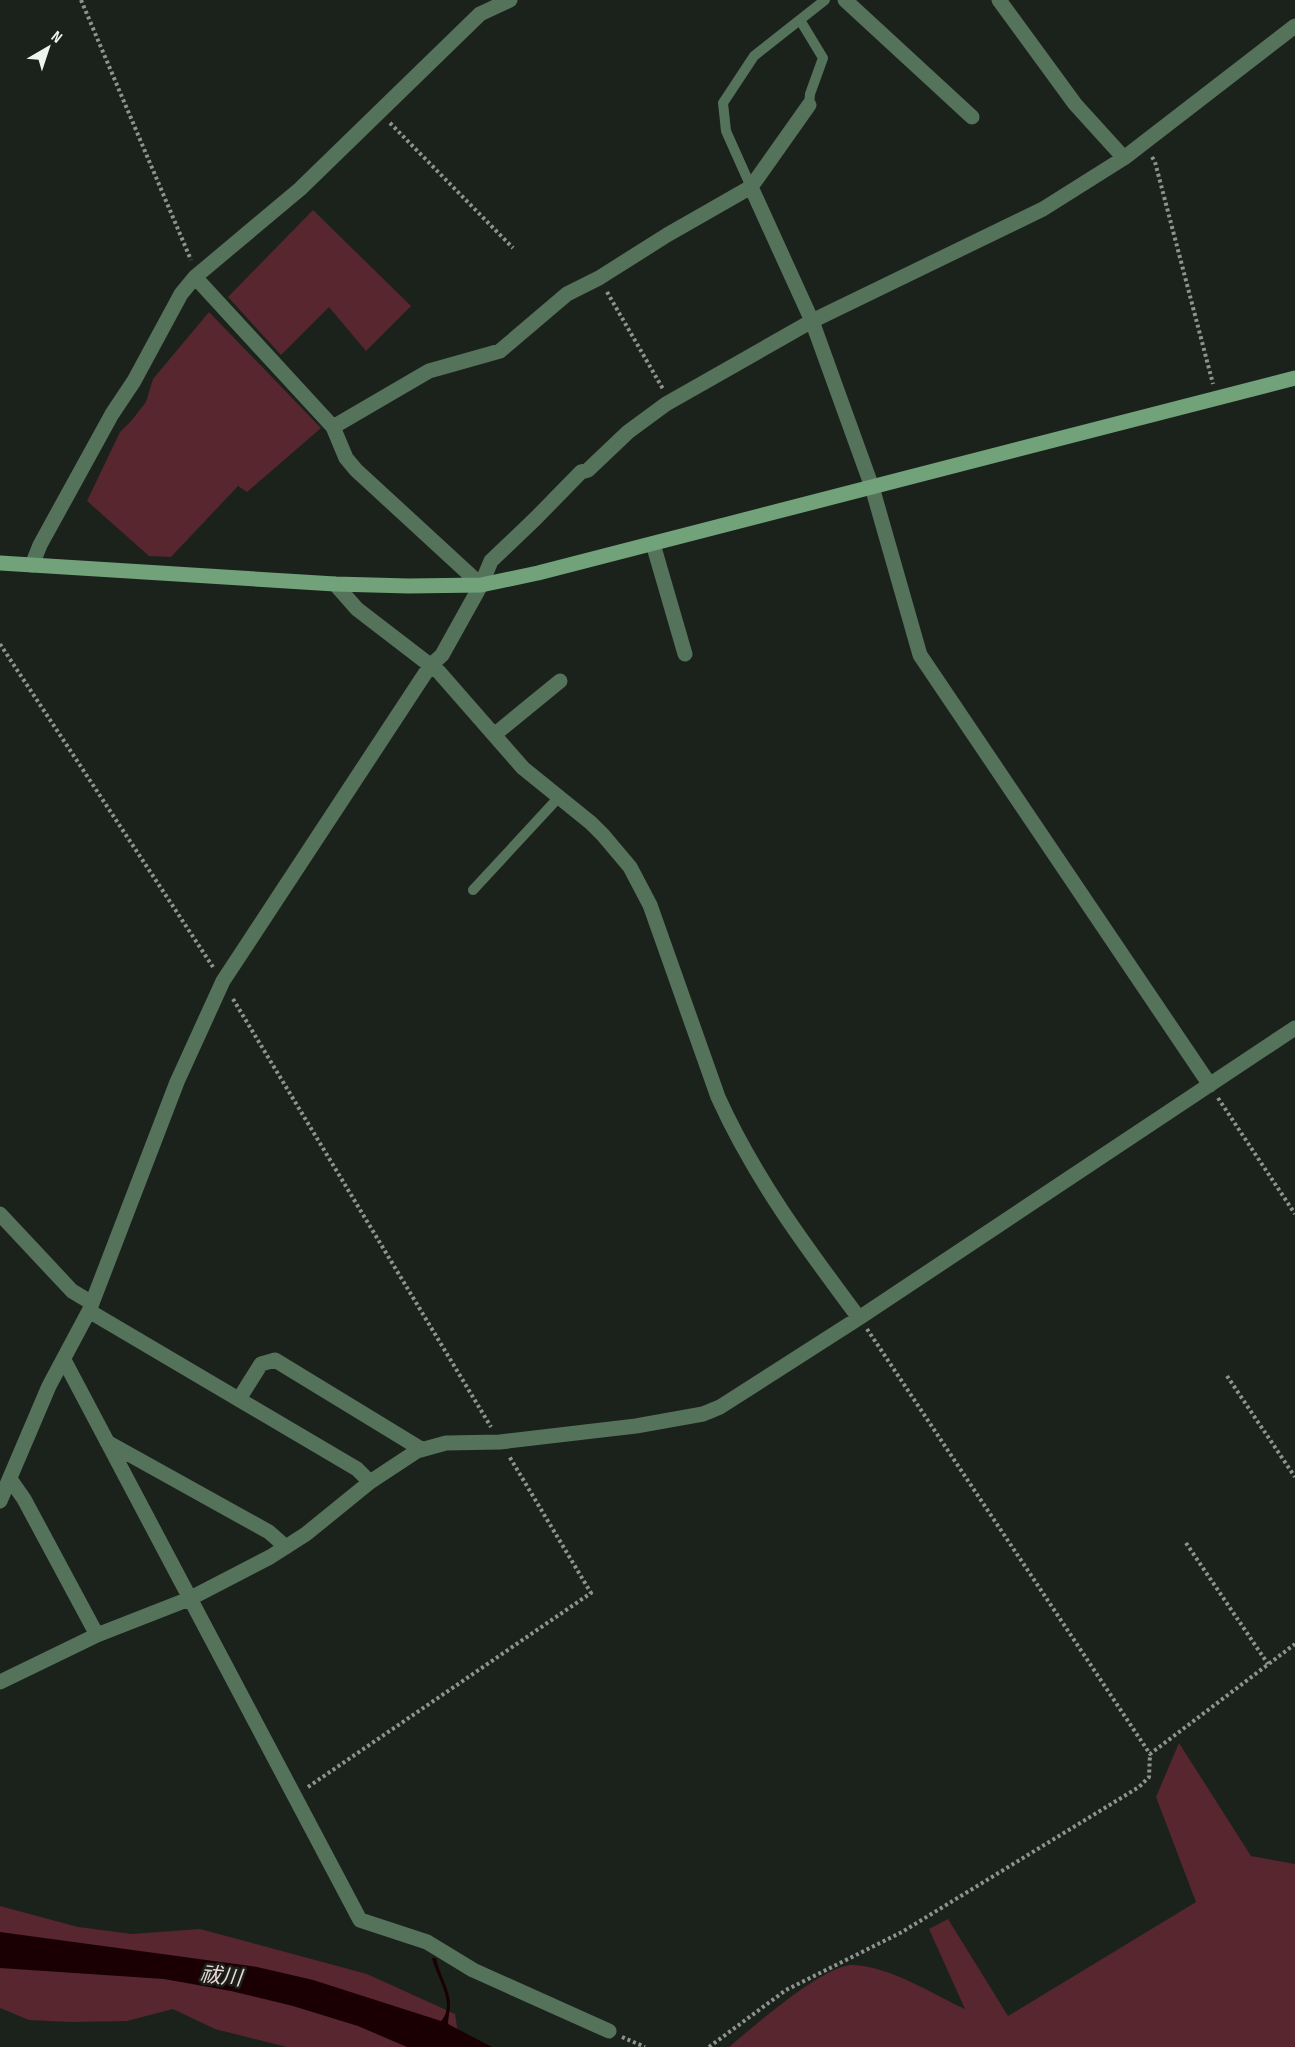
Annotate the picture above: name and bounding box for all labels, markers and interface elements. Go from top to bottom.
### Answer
north arrow [18,18,78,78]
text: N [47,27,66,48]
water label: 祓川 [199,1962,245,1991]

